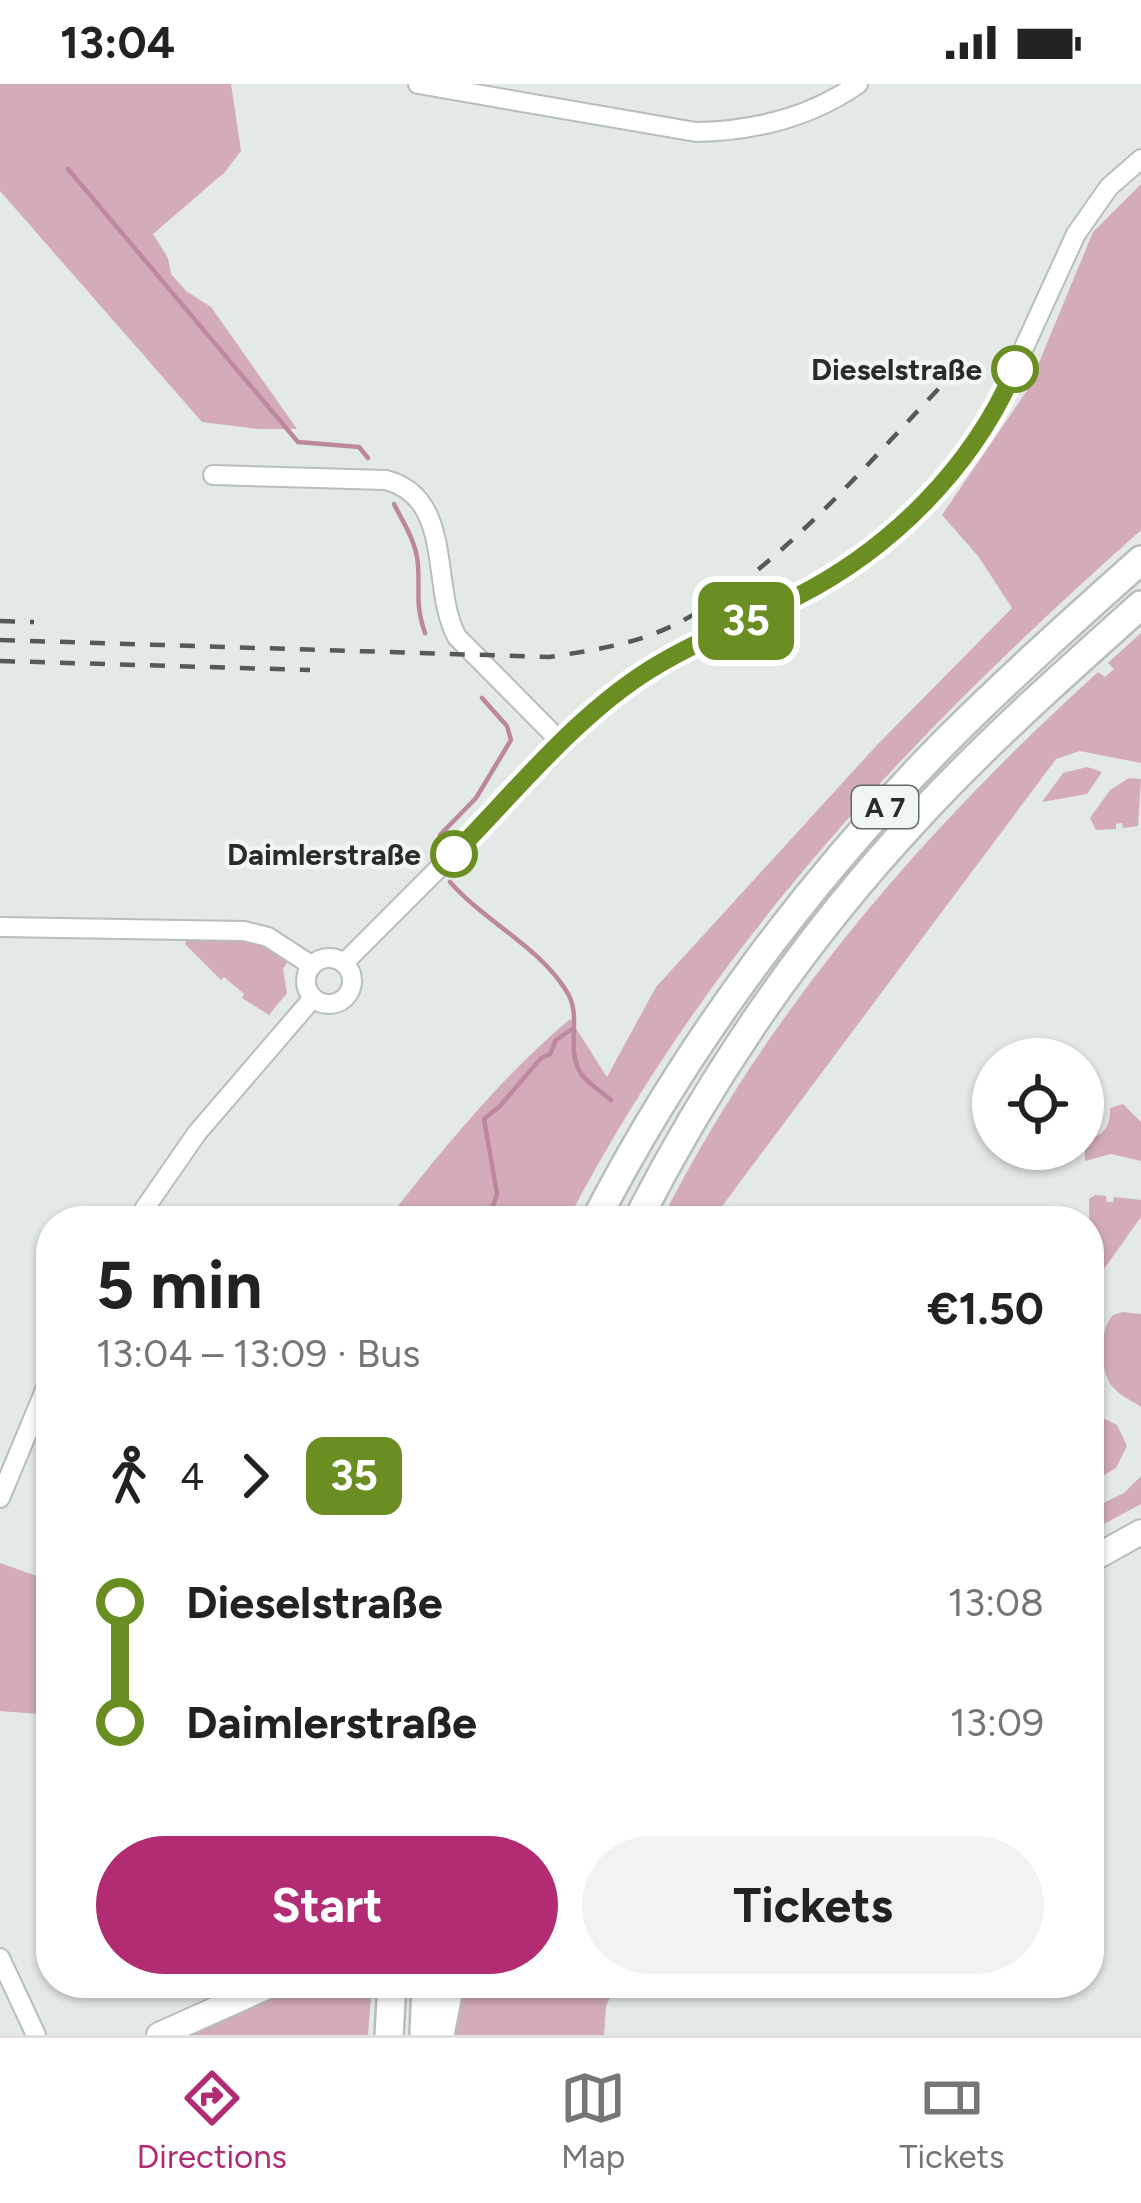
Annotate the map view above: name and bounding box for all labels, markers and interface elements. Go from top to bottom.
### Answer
text: 13:04 [60,15,175,69]
marker: Dieselstraße [993,347,1037,391]
place label: Dieselstraße [811,351,982,388]
line badge: 35 [692,582,800,660]
text: 35 [722,595,770,646]
road number: A 7 [852,786,918,828]
marker: Daimlerstraße [432,832,476,876]
place label: Daimlerstraße [227,836,421,873]
map controls [972,1038,1104,1170]
button: locate [972,1038,1104,1170]
text: 5 min [96,1245,262,1325]
text: €1.50 [927,1281,1044,1335]
text: 13:04 – 13:09 · Bus [96,1330,420,1377]
icon: walk [96,1443,162,1509]
icon: forward [222,1443,288,1509]
text: 35 [330,1450,378,1501]
text: 4 [180,1453,204,1500]
text: Dieselstraße [186,1575,443,1629]
text: 13:08 [948,1579,1044,1626]
text: Daimlerstraße [186,1695,477,1749]
text: 13:09 [950,1699,1044,1746]
button: Start [96,1836,558,1974]
button: Tickets [582,1836,1044,1974]
tab: Directions [137,2065,287,2176]
tab: Map [560,2065,626,2176]
tab: Tickets [899,2065,1004,2176]

